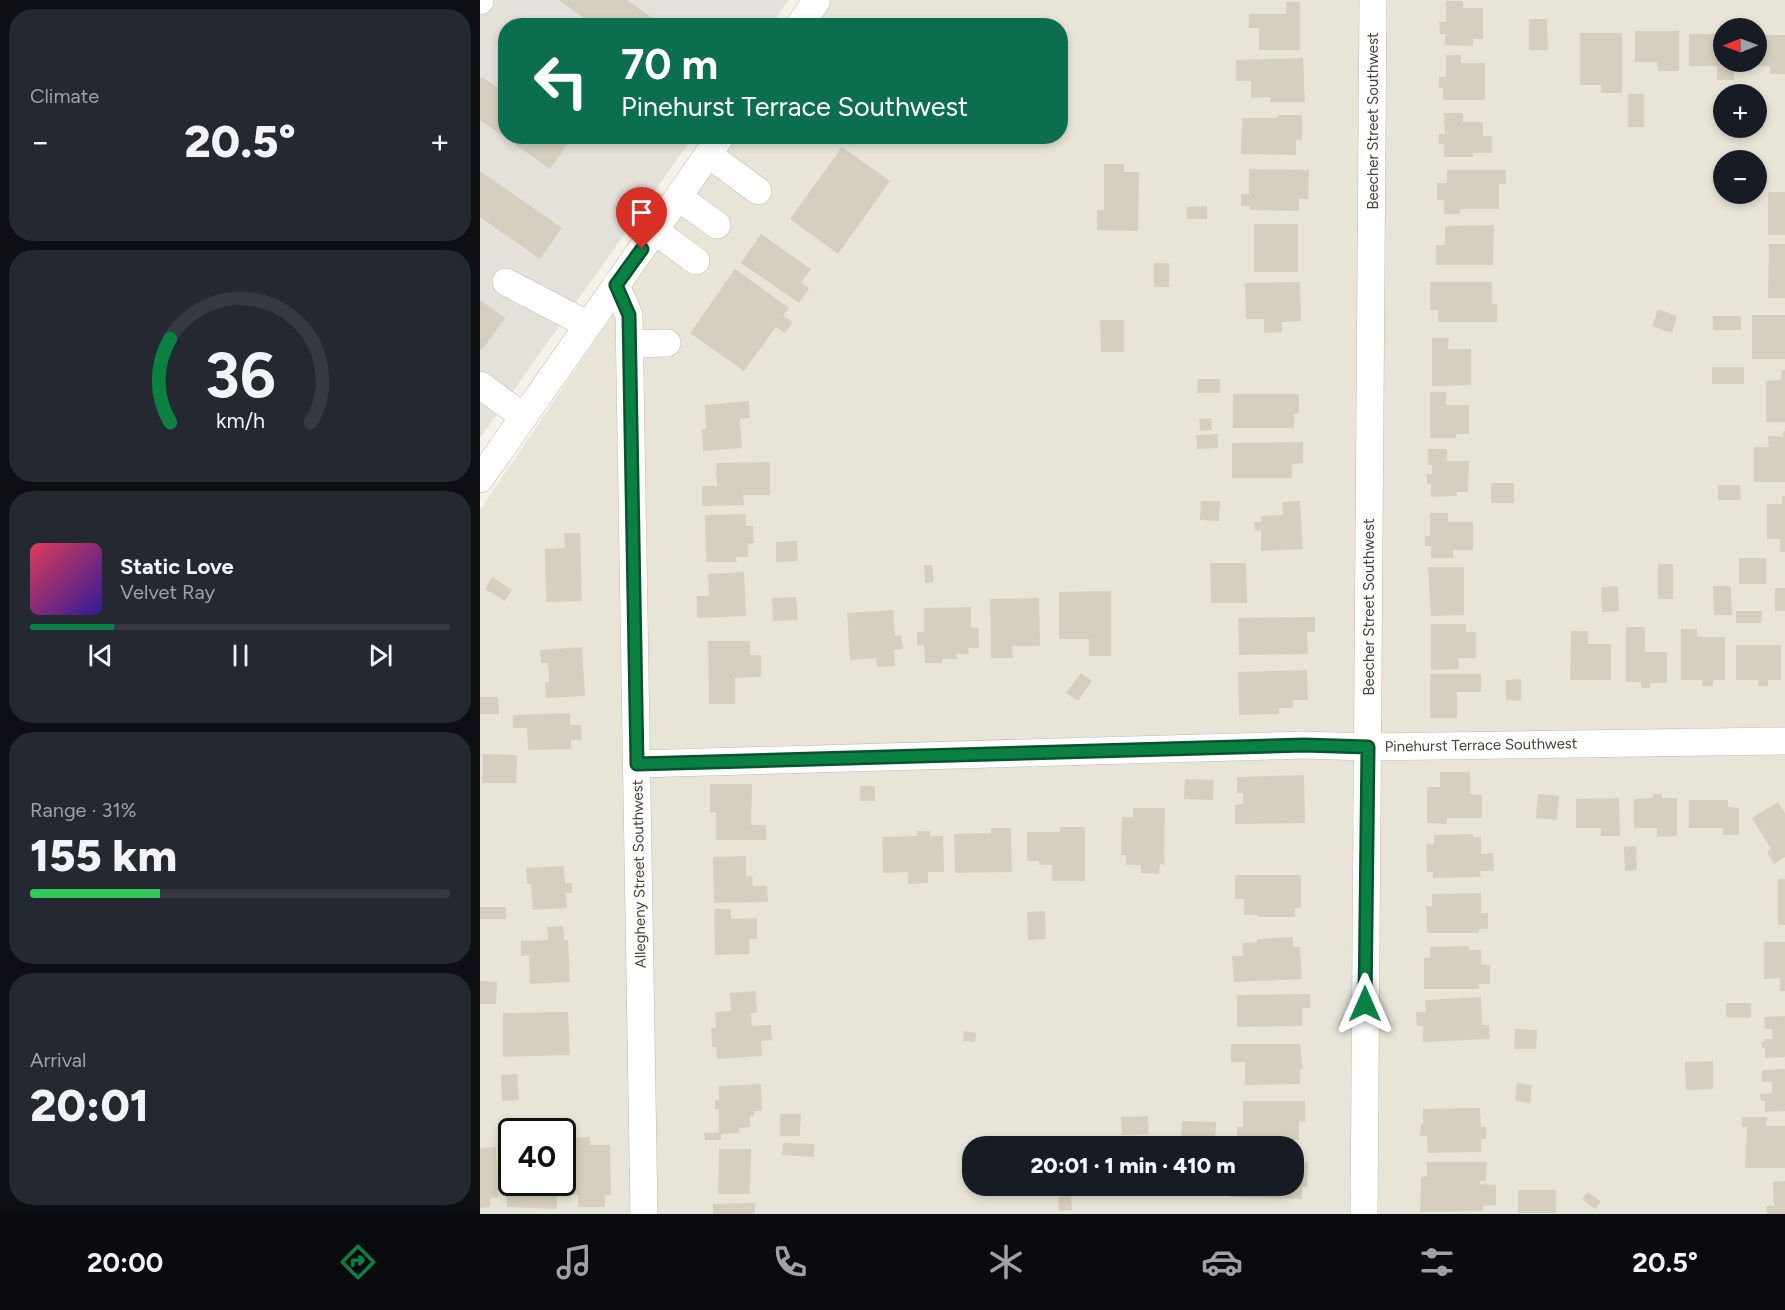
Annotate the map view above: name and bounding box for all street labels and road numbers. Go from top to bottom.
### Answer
street label: Beecher Street Southwest [1364,32,1382,210]
street label: Beecher Street Southwest [1360,518,1378,696]
street label: Pinehurst Terrace Southwest [1384,734,1578,756]
street label: Allegheny Street Southwest [628,779,650,968]

